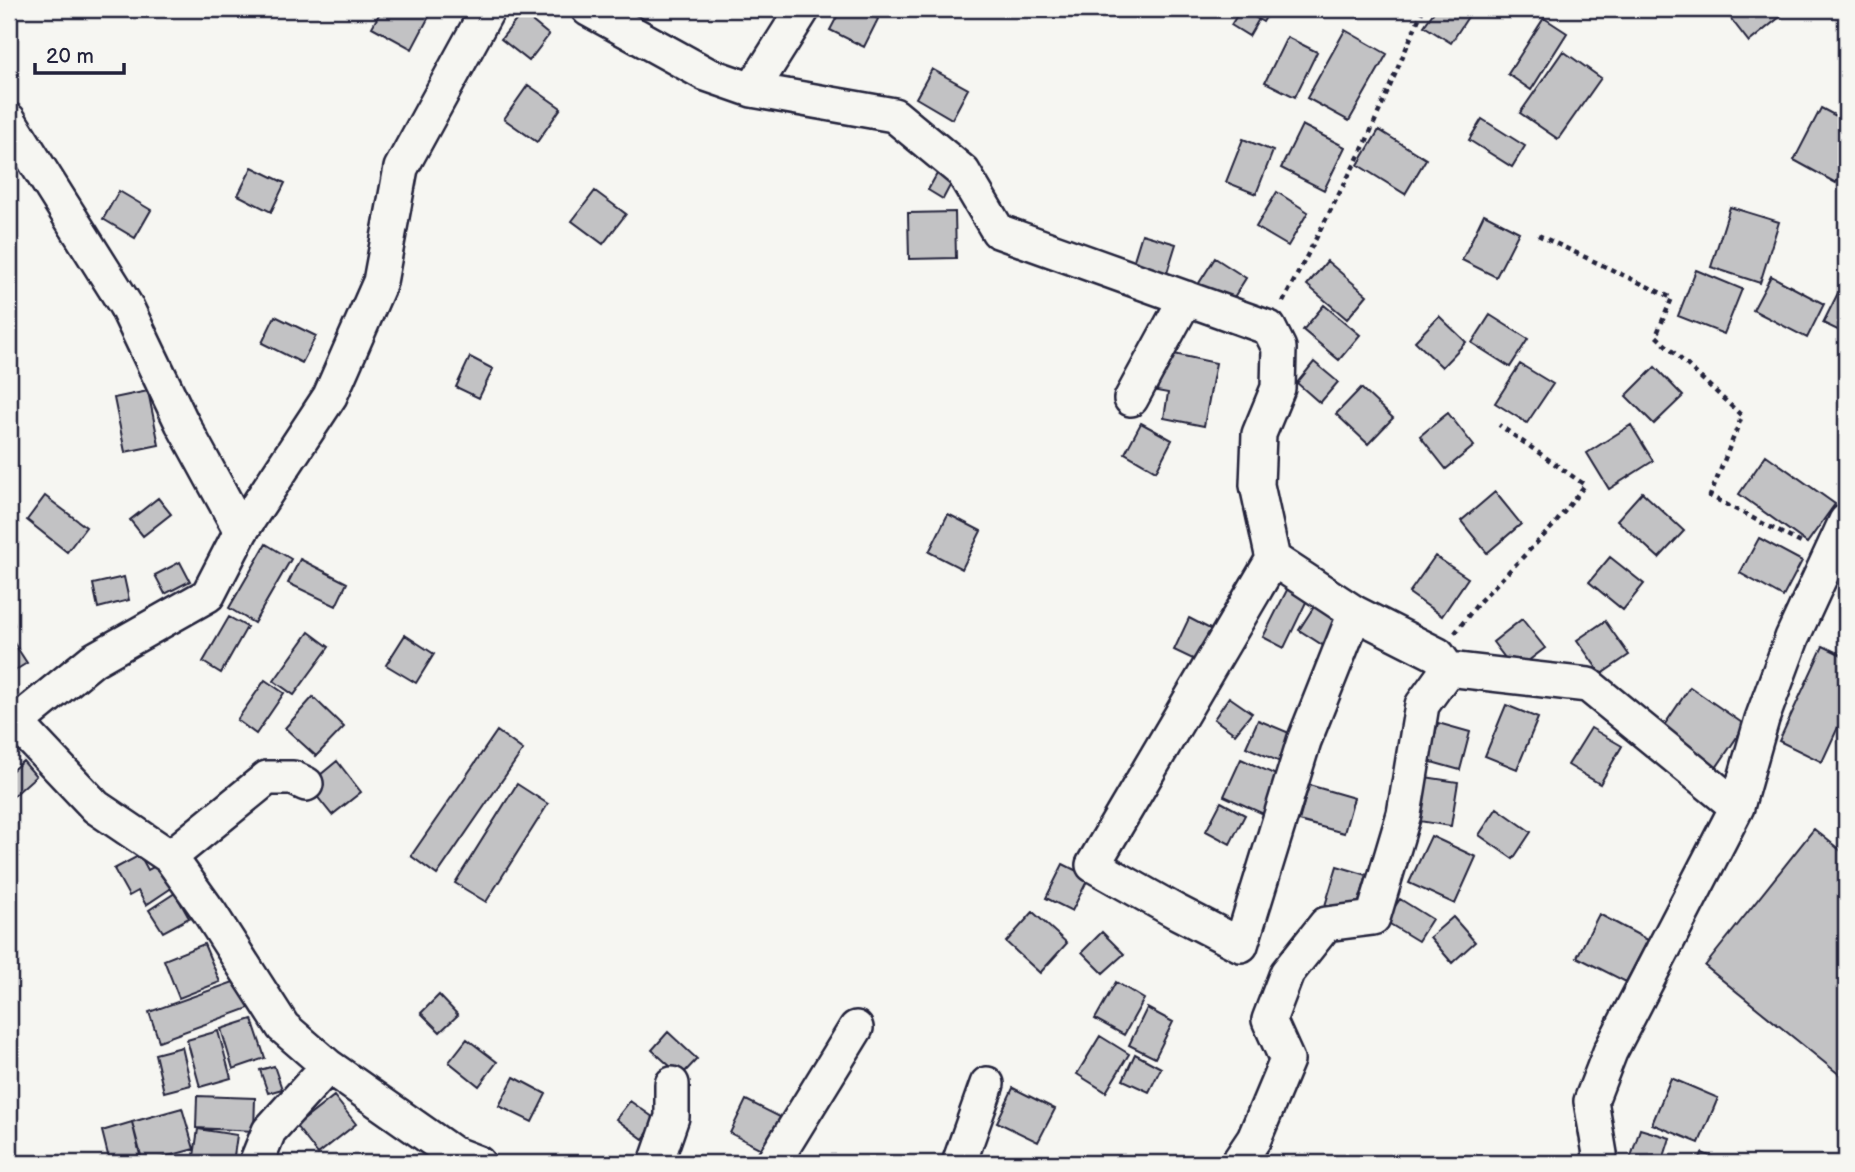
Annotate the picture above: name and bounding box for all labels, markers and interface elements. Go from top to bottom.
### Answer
scale bar [35,32,124,76]
text: 20 m [46,44,94,69]

